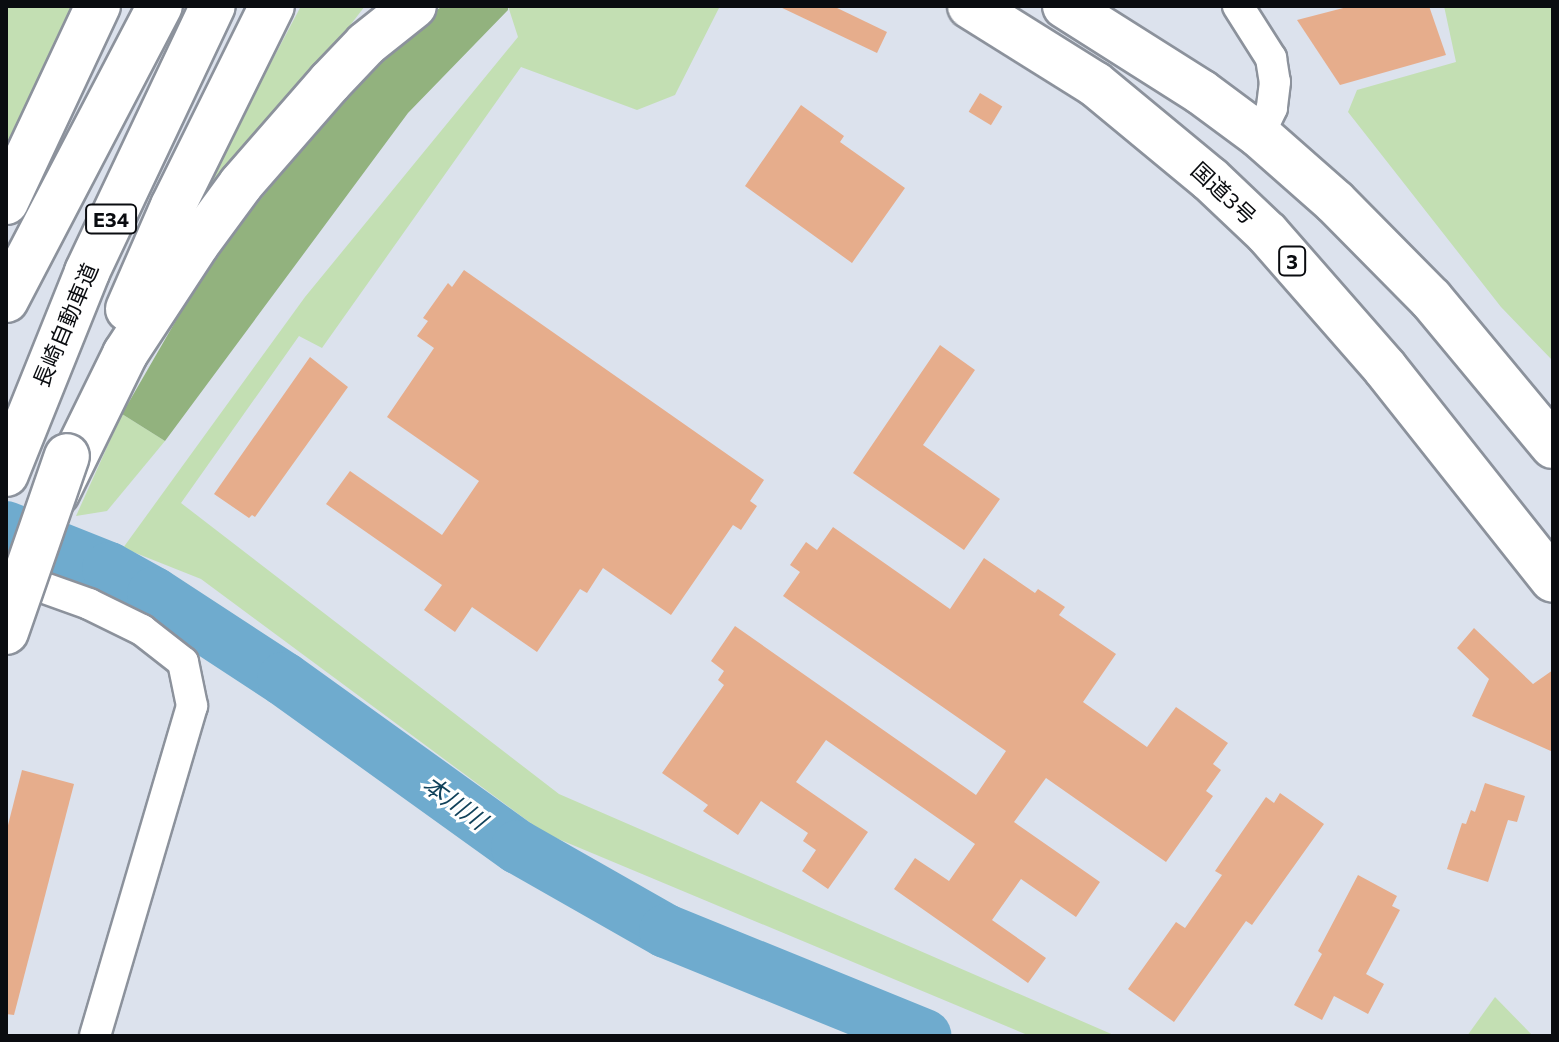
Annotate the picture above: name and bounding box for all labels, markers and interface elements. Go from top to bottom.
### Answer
street label: 国道3号 [1186,157,1262,229]
road number: E34 [85,203,137,235]
road number: 3 [1278,245,1306,277]
street label: 長崎自動車道 [27,259,103,391]
water label: 本川川 [417,769,493,835]

